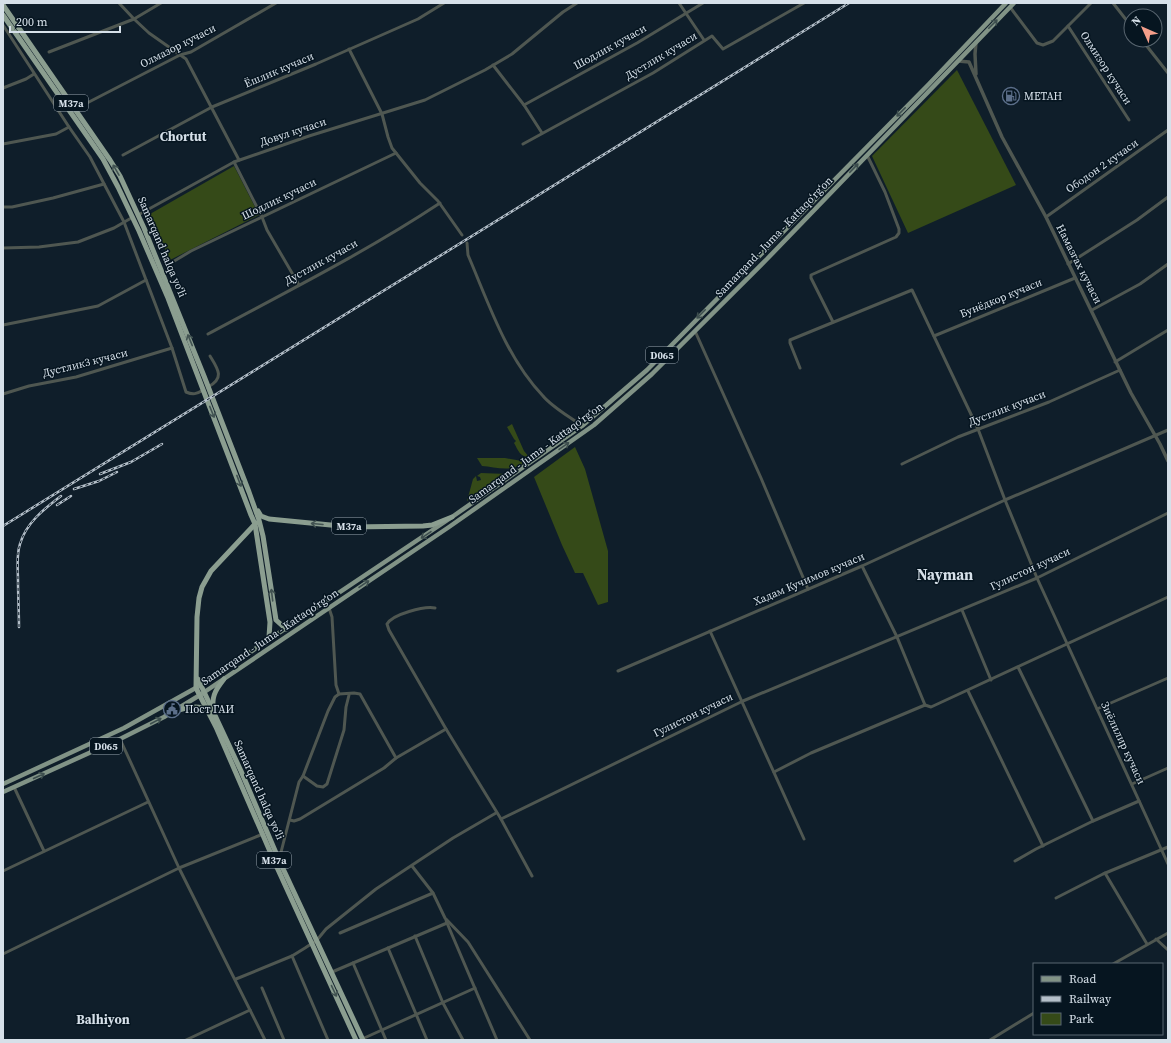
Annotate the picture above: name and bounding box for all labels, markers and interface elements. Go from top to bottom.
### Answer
scale bar [10,8,120,34]
north arrow [1123,8,1163,48]
text: N [1128,13,1144,29]
text: 200 m [16,14,48,30]
one-way arrow [988,19,998,29]
street label: Олмазор кучаси [138,20,218,72]
street label: Шодлик кучаси [571,21,649,73]
street label: Дустлик кучаси [622,28,700,84]
street label: Олмизор кучаси [1077,28,1135,108]
street label: Ёшлик кучаси [242,49,316,91]
fuel station icon: МЕТАН [1001,86,1021,106]
place label: МЕТАН [1024,89,1063,104]
road number: M37a [54,95,88,111]
one-way arrow [896,107,906,117]
street label: Довул кучаси [258,114,328,150]
district label: Chortut [160,128,207,145]
street label: Ободон 2 кучаси [1063,135,1141,197]
one-way arrow [849,163,859,173]
one-way arrow [112,164,120,176]
street label: Samarqand - Juma - Kattaqo‘rg‘on [712,173,836,301]
street label: Шодлик кучаси [239,174,319,224]
street label: Samarqand halqa yoʻli [134,195,190,299]
street label: Намазгах кучаси [1052,222,1106,306]
street label: Дустлик кучаси [282,236,360,288]
street label: Бунёдкор кучаси [958,275,1044,321]
one-way arrow [697,309,706,319]
one-way arrow [185,334,193,346]
street label: Дустлик3 кучаси [41,345,129,381]
road number: D065 [646,347,678,363]
street label: Дустлик кучаси [966,386,1048,430]
street label: Samarqand - Juma - Kattaqo‘rg‘on [466,399,606,507]
one-way arrow [208,406,216,418]
one-way arrow [558,442,569,450]
one-way arrow [235,475,243,487]
road number: M37a [332,518,366,534]
one-way arrow [311,520,324,528]
one-way arrow [421,531,432,539]
street label: Гулистон кучаси [987,544,1073,594]
street label: Хадам Кучимов кучаси [751,549,867,609]
district label: Nayman [917,564,973,585]
one-way arrow [359,580,370,588]
street label: Samarqand - Juma - Kattaqo‘rg‘on [198,585,342,689]
one-way arrow [269,589,276,602]
street label: Гулистон кучаси [651,689,735,741]
public building icon: Пост ГАИ [162,699,182,719]
street label: Зиёлилир кучаси [1097,699,1149,787]
place label: Пост ГАИ [185,702,235,717]
one-way arrow [150,716,162,724]
road number: D065 [90,738,122,754]
street label: Samarqand halqa yoʻli [230,738,288,842]
one-way arrow [32,772,44,779]
road number: M37a [257,852,291,868]
legend [1033,963,1163,1035]
text: Road [1069,971,1096,987]
one-way arrow [331,985,338,997]
text: Railway [1069,991,1112,1007]
district label: Balhiyon [76,1011,130,1028]
text: Park [1069,1011,1094,1027]

